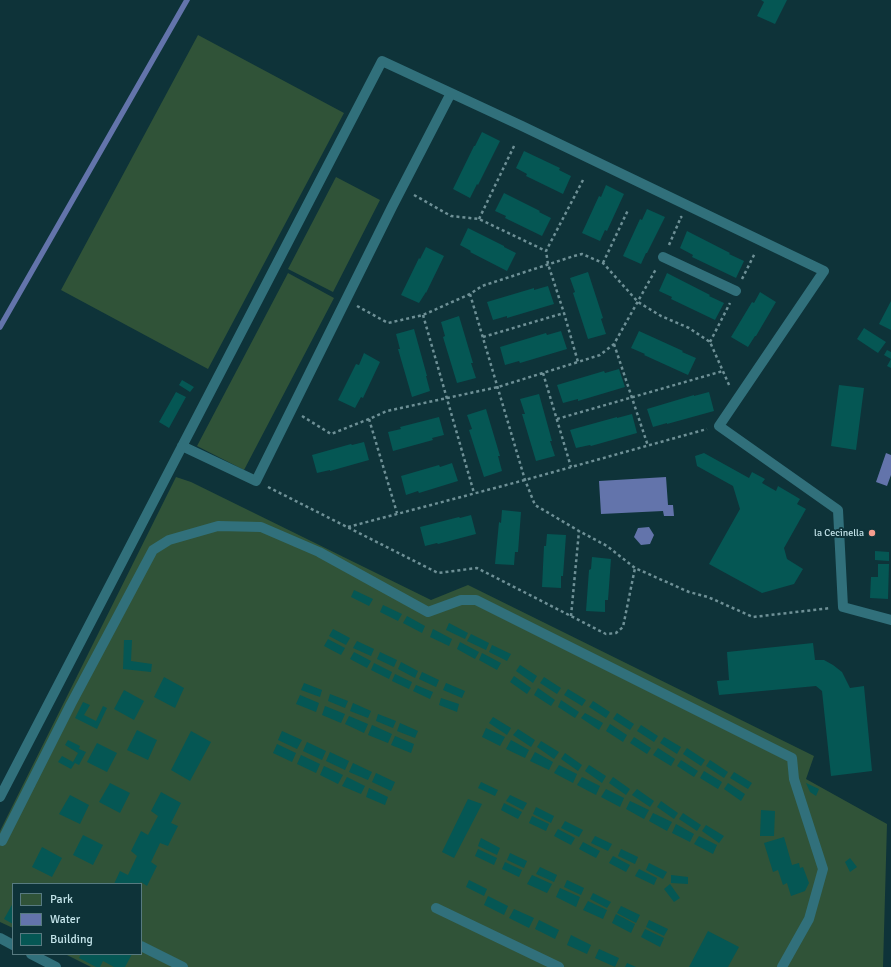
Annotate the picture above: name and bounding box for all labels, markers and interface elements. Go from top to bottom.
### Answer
place label: la Cecinella [814,527,864,539]
marker: la Cecinella [867,528,877,538]
legend [12,883,142,955]
text: Park [50,892,73,907]
text: Water [50,912,80,927]
text: Building [50,932,93,947]

